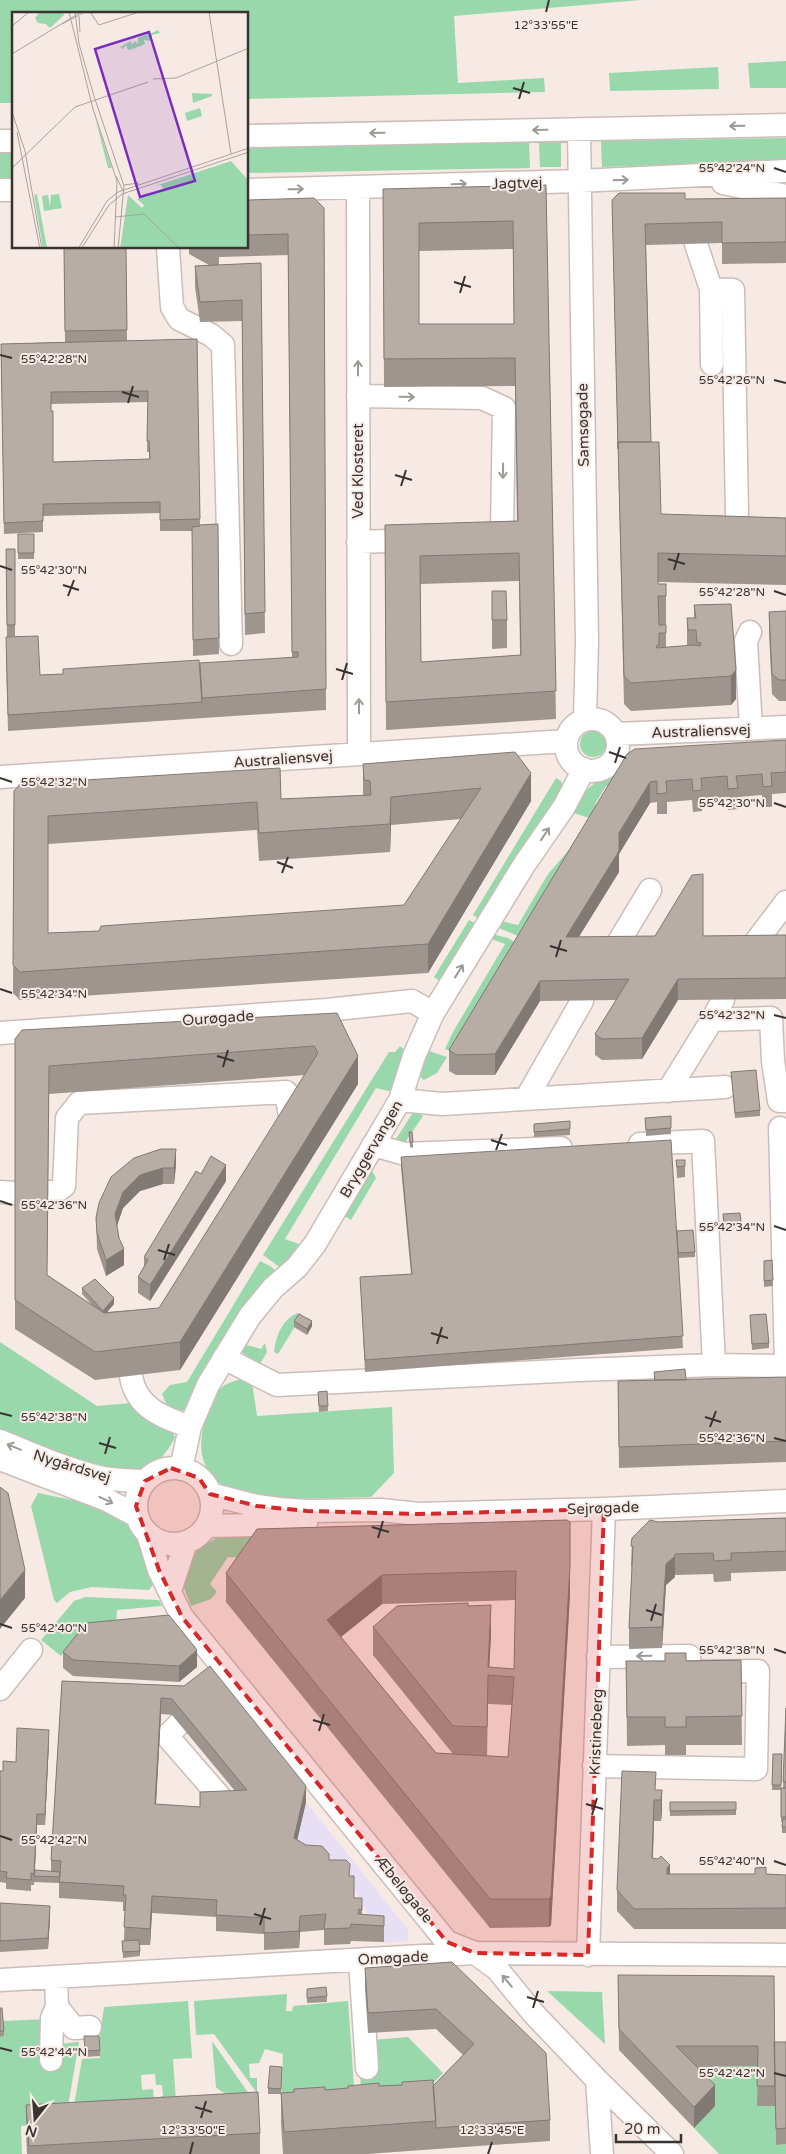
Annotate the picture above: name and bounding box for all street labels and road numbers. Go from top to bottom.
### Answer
street label: Jagtvej [491,173,543,193]
street label: Samsøgade [573,383,593,467]
street label: Ved Klosteret [349,423,367,519]
street label: Australiensvej [651,720,751,742]
street label: Australiensvej [233,747,333,771]
street label: Ourøgade [182,1007,254,1029]
street label: Bryggervangen [336,1097,406,1201]
street label: Nygårdsvej [31,1446,113,1486]
street label: Sejrøgade [567,1498,639,1518]
street label: Kristineberg [585,1688,607,1776]
street label: Æbeløgade [371,1851,437,1927]
street label: Omøgade [357,1947,429,1969]

